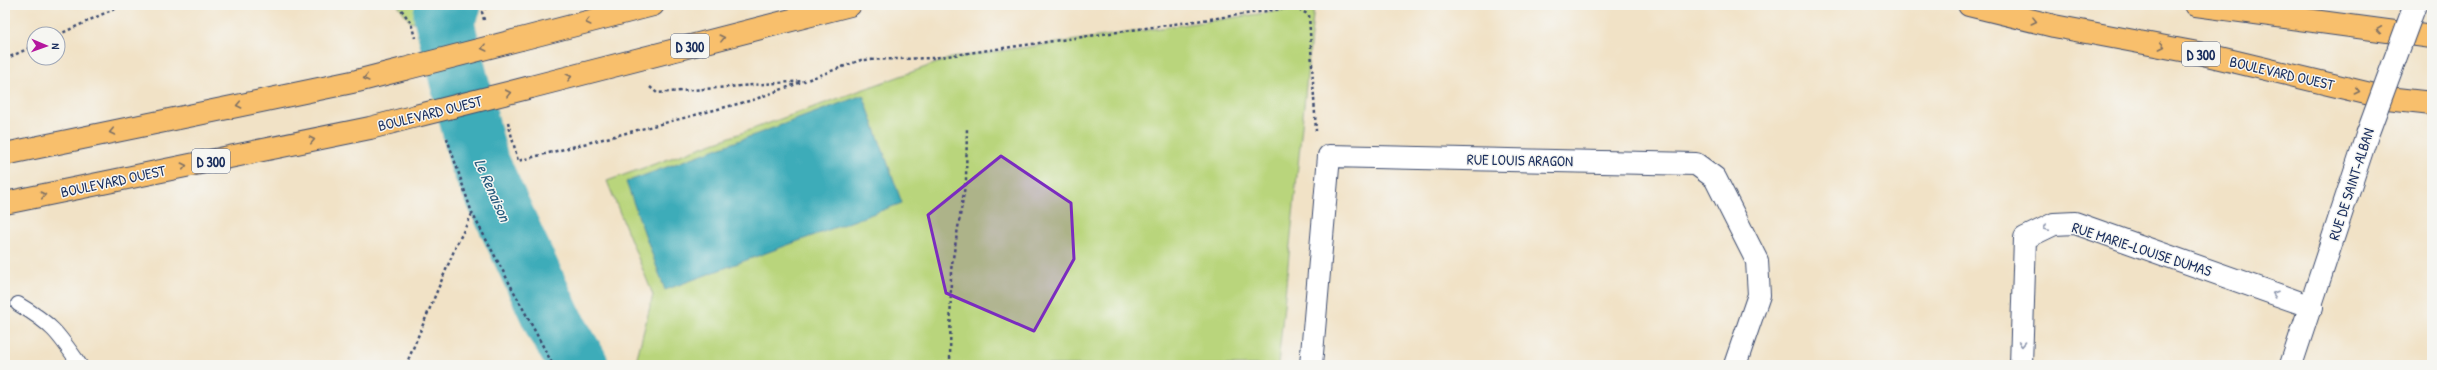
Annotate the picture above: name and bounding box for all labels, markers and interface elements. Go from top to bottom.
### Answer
one-way arrow [585,17,591,25]
one-way arrow [2031,17,2037,25]
north arrow [26,26,66,66]
one-way arrow [2376,26,2383,35]
road number: D 300 [671,34,709,58]
one-way arrow [718,34,725,43]
one-way arrow [2159,42,2165,50]
road number: D 300 [2182,42,2220,66]
text: N [49,43,63,50]
one-way arrow [480,44,487,52]
street label: BOULEVARD OUEST [2228,51,2337,95]
one-way arrow [363,74,370,82]
one-way arrow [565,74,572,82]
one-way arrow [2353,86,2360,94]
one-way arrow [504,89,511,98]
street label: BOULEVARD OUEST [376,90,485,136]
one-way arrow [236,101,242,109]
street label: RUE DE SAINT-ALBAN [2323,125,2379,243]
one-way arrow [109,127,115,135]
one-way arrow [308,136,315,144]
road number: D 300 [192,149,230,173]
street label: RUE LOUIS ARAGON [1467,149,1573,171]
water label: Le Renaison [469,155,517,226]
street label: BOULEVARD OUEST [59,159,168,202]
one-way arrow [181,163,187,171]
one-way arrow [40,192,46,200]
street label: RUE MARIE-LOUISE DUMAS [2070,217,2215,282]
one-way arrow [2043,223,2051,231]
one-way arrow [2272,290,2279,299]
one-way arrow [2018,341,2026,347]

